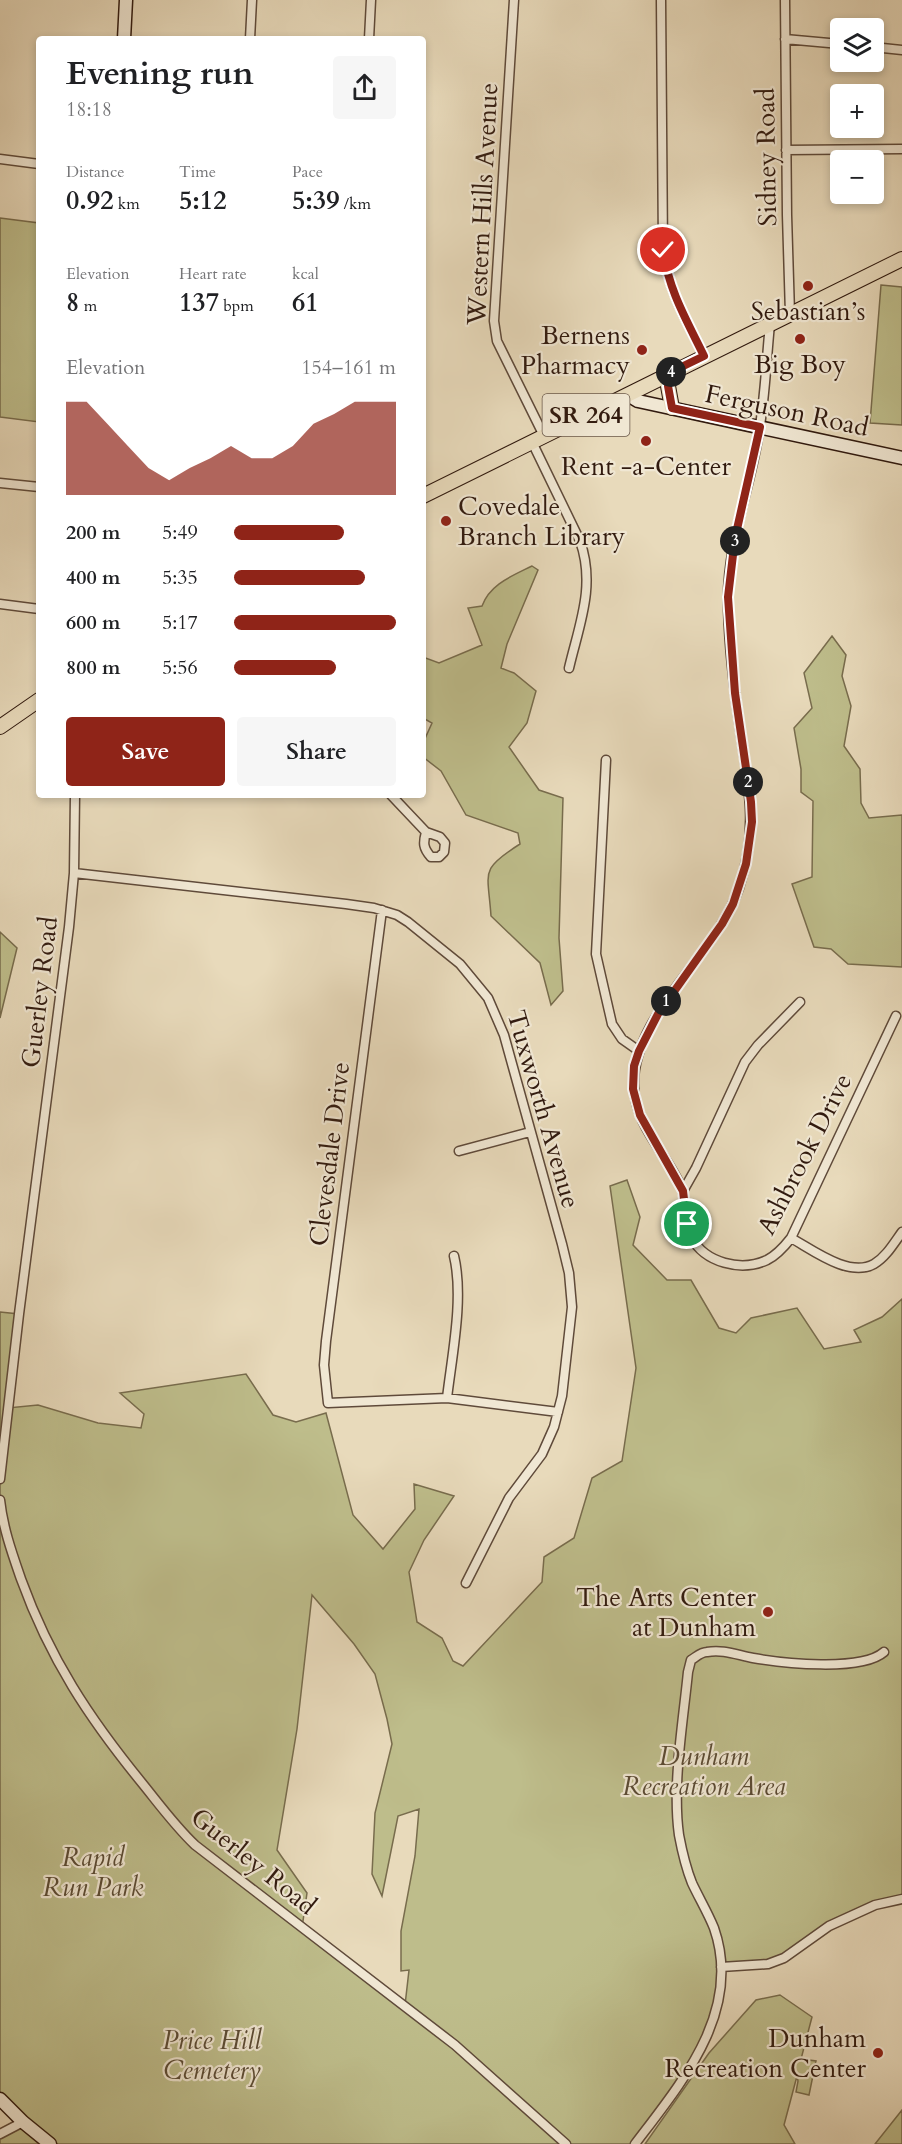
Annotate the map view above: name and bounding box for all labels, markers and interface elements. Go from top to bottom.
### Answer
map controls [830,18,884,204]
button: layers [830,18,884,72]
text: Evening run [66,51,254,96]
button: share [333,56,396,119]
street label: Western Hills Avenue [459,82,506,327]
button: + [830,84,884,138]
street label: Sidney Road [748,87,785,227]
text: 18:18 [66,96,112,123]
button: − [830,150,884,204]
text: Distance [66,161,124,183]
text: Time [179,161,216,183]
text: Pace [292,161,323,183]
text: 0.92 [66,183,114,218]
text: 5:12 [179,183,227,218]
text: 5:39 [292,183,340,218]
text: km [114,193,140,215]
text: /km [340,193,371,215]
pin [637,224,688,275]
icon: check [646,233,679,266]
text: Elevation [66,263,130,285]
text: Heart rate [179,263,247,285]
text: kcal [292,263,319,285]
marker: Sebastian’s [801,279,815,293]
text: 8 [66,285,79,320]
text: 137 [179,285,219,320]
text: 61 [292,285,319,320]
place label: Sebastian’s [751,294,865,329]
text: m [79,295,97,317]
text: bpm [219,295,254,317]
place label: Bernens Pharmacy [521,318,630,383]
marker: Big Boy [793,332,807,346]
marker: Bernens Pharmacy [635,343,649,357]
place label: Big Boy [754,347,846,382]
text: Elevation [66,354,145,381]
text: 154–161 m [301,354,396,381]
pin: 4 [656,357,686,387]
text: 4 [667,361,675,383]
street label: Ferguson Road [702,376,872,445]
road number: SR 264 [542,394,630,436]
marker: Rent -a-Center [639,434,653,448]
place label: Rent -a-Center [561,449,732,484]
place label: Covedale Branch Library [458,489,625,554]
marker: Covedale Branch Library [439,514,453,528]
text: 200 m [66,519,121,546]
text: 5:49 [162,519,198,546]
pin: 3 [720,526,750,556]
text: 3 [731,530,739,552]
text: 400 m [66,564,121,591]
text: 5:35 [162,564,198,591]
text: 600 m [66,609,121,636]
text: 5:17 [162,609,198,636]
text: 800 m [66,654,121,681]
text: 5:56 [162,654,198,681]
button: Save [66,717,225,786]
button: Share [237,717,396,786]
pin: 2 [733,767,763,797]
text: 2 [744,771,752,793]
street label: Guerley Road [13,914,66,1070]
pin: 1 [651,986,681,1016]
text: 1 [662,990,670,1012]
street label: Tuxworth Avenue [499,1006,589,1212]
street label: Clevesdale Drive [301,1060,358,1248]
street label: Ashbrook Drive [749,1068,860,1241]
pin [661,1198,712,1249]
icon: arrive [670,1207,703,1240]
place label: The Arts Center at Dunham [576,1580,757,1645]
marker: The Arts Center at Dunham [761,1605,775,1619]
park label: Dunham Recreation Area [622,1739,786,1804]
street label: Guerley Road [183,1800,324,1923]
park label: Rapid Run Park [43,1840,144,1905]
place label: Dunham Recreation Center [664,2021,867,2086]
park label: Price Hill Cemetery [163,2023,262,2088]
marker: Dunham Recreation Center [871,2046,885,2060]

